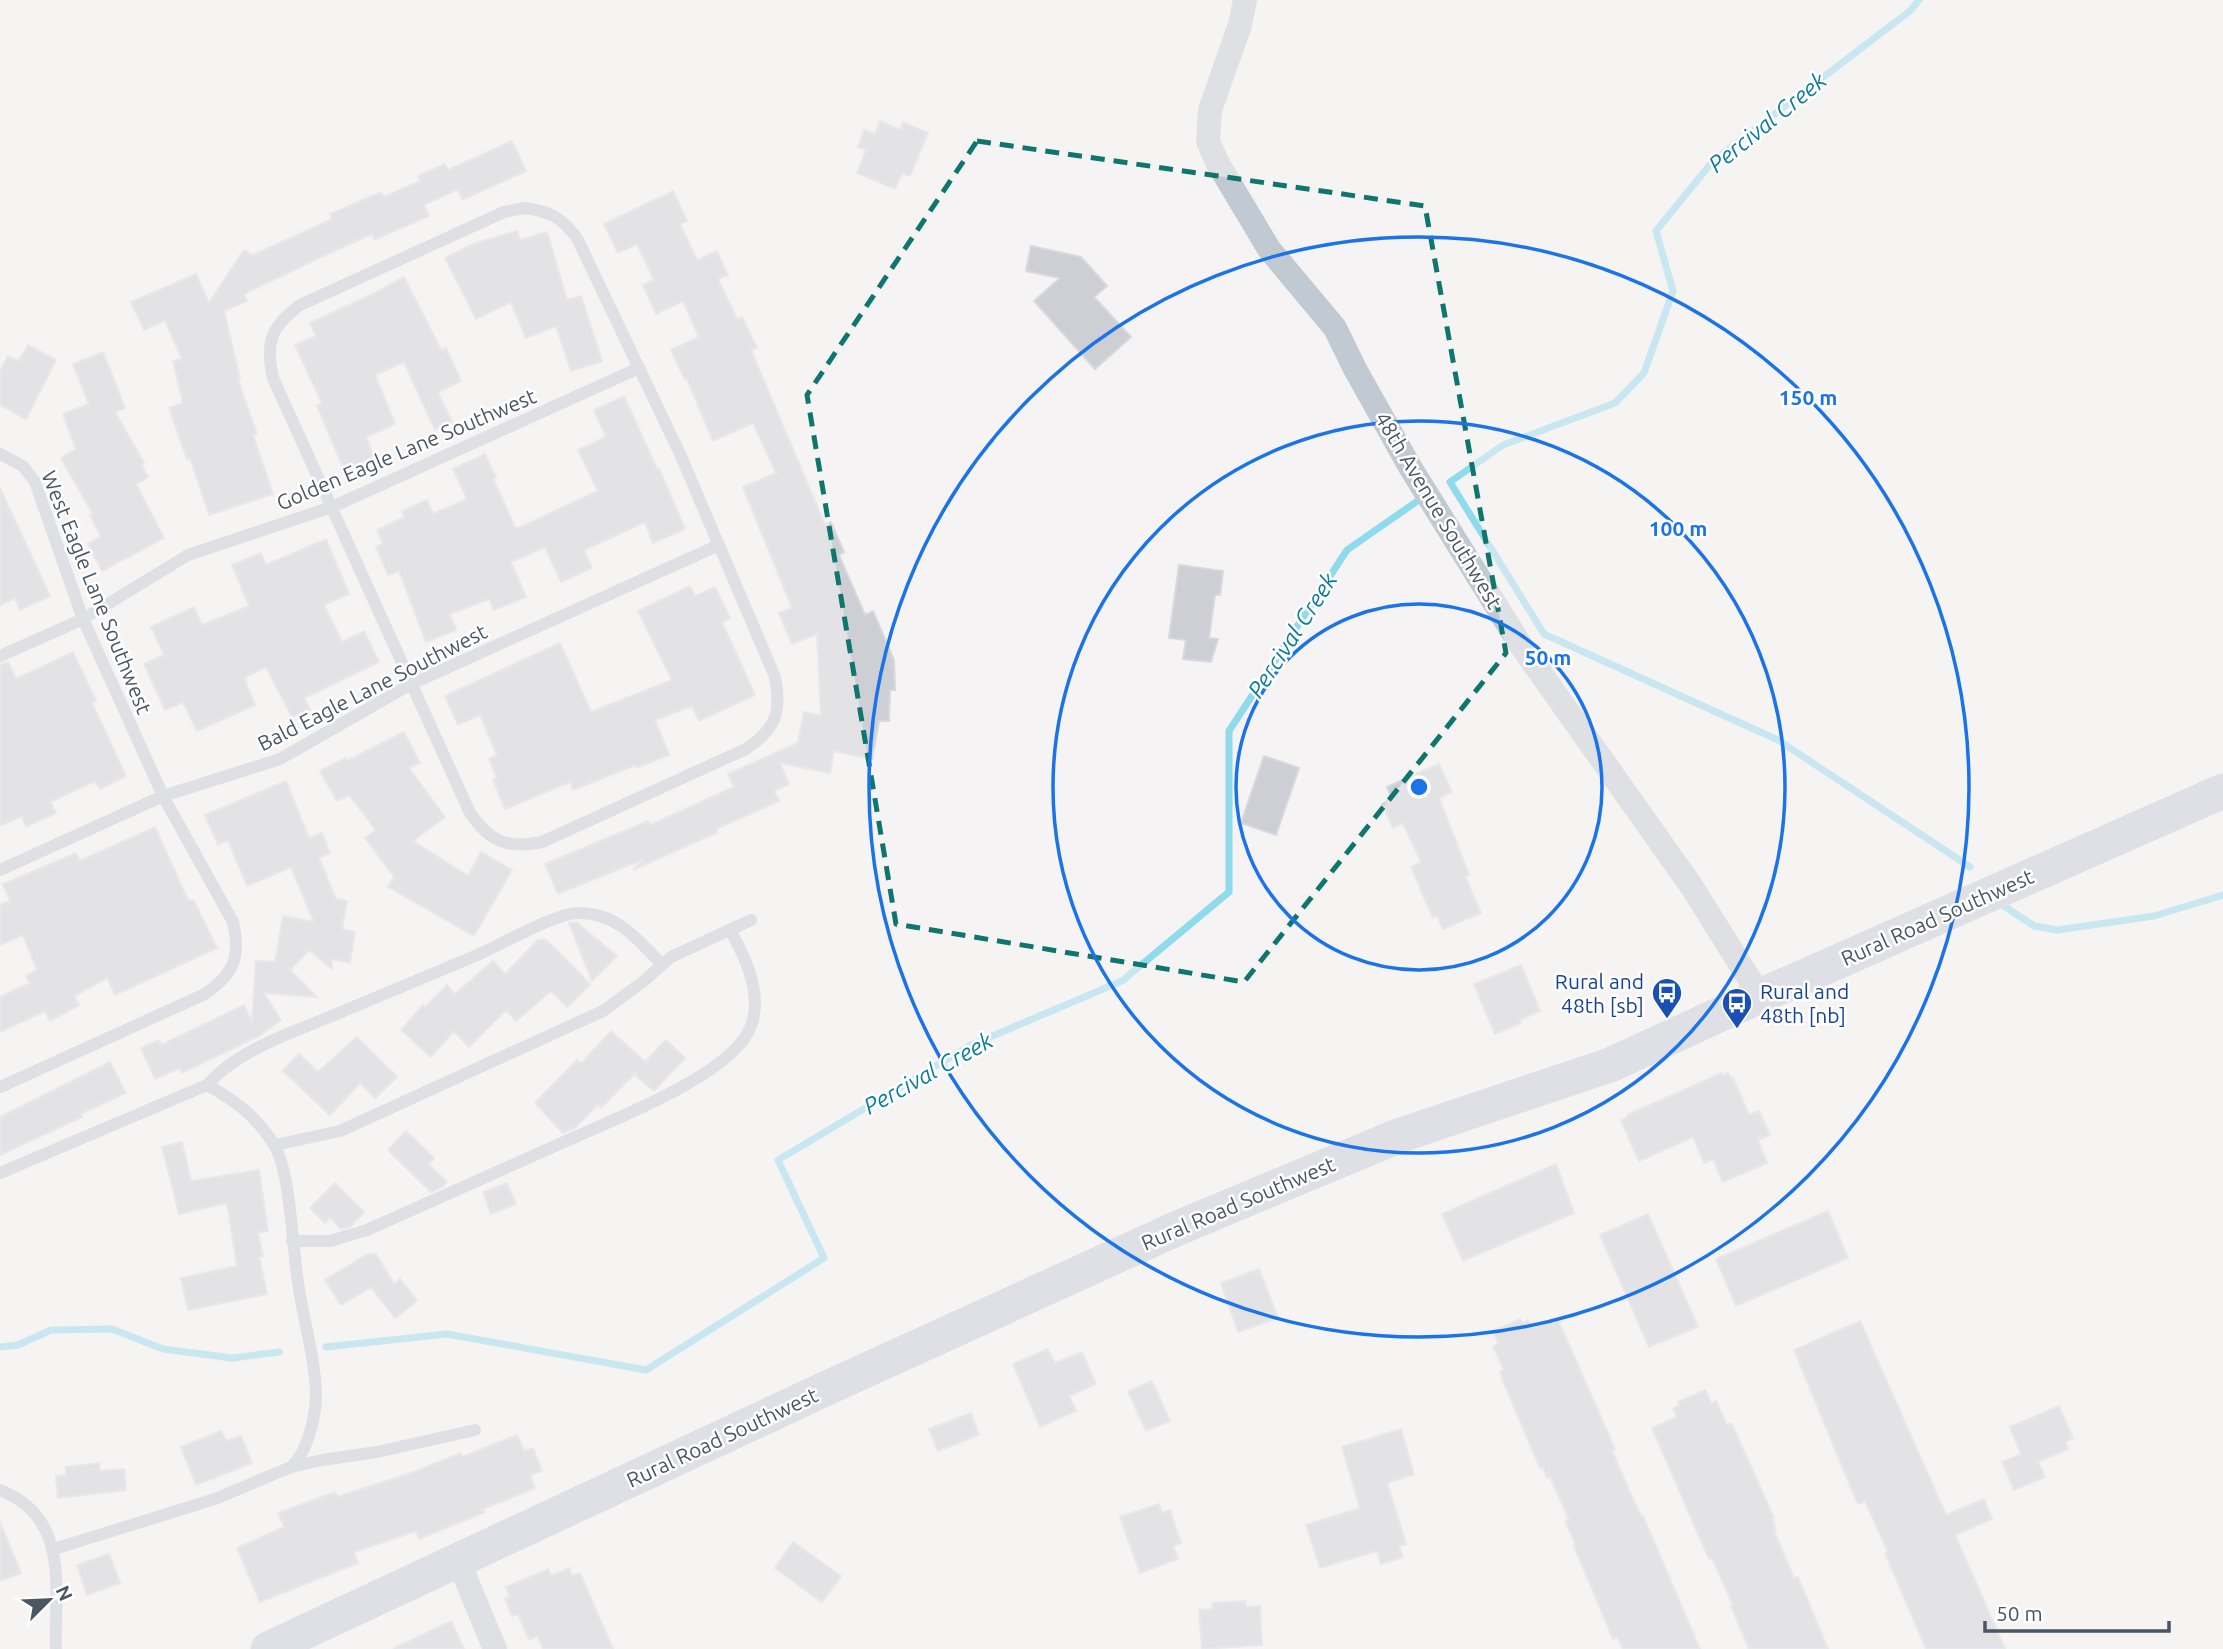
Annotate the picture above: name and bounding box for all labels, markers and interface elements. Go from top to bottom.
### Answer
water label: Percival Creek [1703,67,1831,177]
street label: Golden Eagle Lane Southwest [273,383,539,515]
text: 150 m [1779,385,1837,409]
street label: 48th Avenue Southwest [1371,407,1507,613]
street label: West Eagle Lane Southwest [37,467,157,717]
text: 100 m [1649,516,1707,540]
water label: Percival Creek [1242,568,1342,702]
street label: Bald Eagle Lane Southwest [253,619,491,755]
text: 50 m [1525,645,1571,669]
centre of rings [1407,775,1431,799]
street label: Rural Road Southwest [1837,864,2037,970]
place label: Rural and 48th [sb] [1555,969,1644,1017]
bus stop icon: Rural and 48th [sb] [1650,976,1684,1020]
place label: Rural and 48th [nb] [1760,979,1849,1027]
bus stop icon: Rural and 48th [nb] [1720,986,1754,1030]
water label: Percival Creek [859,1027,997,1119]
street label: Rural Road Southwest [1138,1151,1338,1255]
street label: Rural Road Southwest [623,1382,821,1492]
north arrow [14,1565,84,1635]
text: N [52,1582,77,1604]
scale bar [1985,1590,2169,1634]
text: 50 m [1996,1601,2043,1625]

